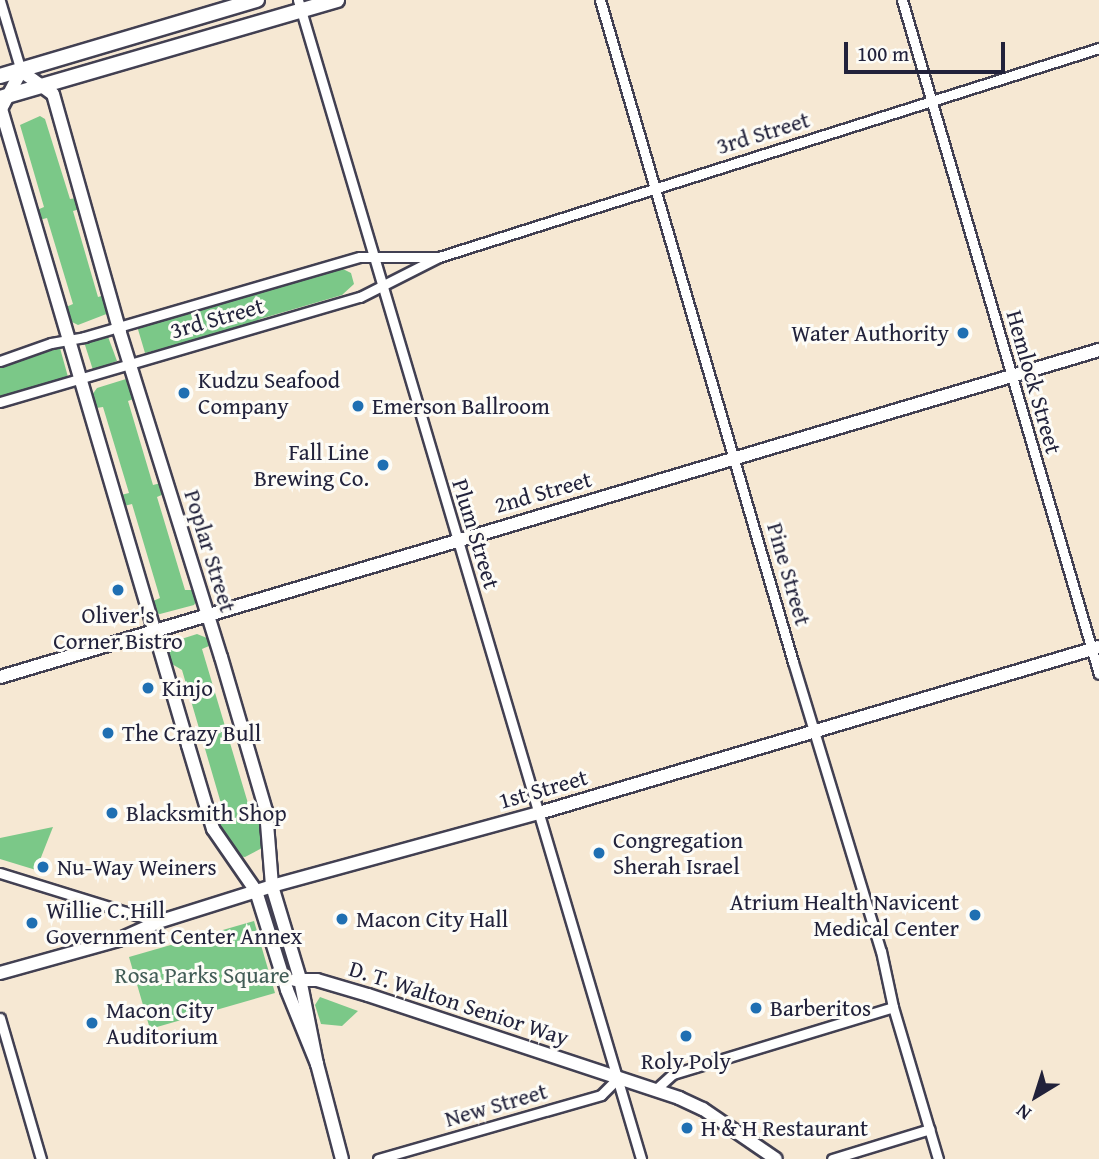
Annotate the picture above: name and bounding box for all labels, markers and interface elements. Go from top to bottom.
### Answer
scale bar [847,28,1008,72]
text: 100 m [857,38,909,69]
street label: 3rd Street [713,106,813,160]
street label: 3rd Street [167,292,267,344]
street label: Hemlock Street [1000,307,1068,457]
place label: Water Authority [791,319,949,347]
marker: Water Authority [955,325,971,341]
place label: Kudzu Seafood Company [198,366,340,420]
marker: Kudzu Seafood Company [176,385,192,401]
place label: Emerson Ballroom [372,392,550,420]
marker: Emerson Ballroom [350,398,366,414]
place label: Fall Line Brewing Co. [254,438,369,492]
marker: Fall Line Brewing Co. [375,457,391,473]
street label: 2nd Street [491,465,595,519]
street label: Plum Street [446,476,506,592]
street label: Poplar Street [178,486,242,616]
street label: Pine Street [761,519,817,629]
marker: Oliver's Corner Bistro [110,582,126,598]
place label: Oliver's Corner Bistro [53,601,183,655]
place label: Kinjo [162,674,213,702]
marker: Kinjo [140,680,156,696]
place label: The Crazy Bull [122,719,261,747]
marker: The Crazy Bull [100,725,116,741]
street label: 1st Street [495,763,591,815]
place label: Blacksmith Shop [126,799,287,827]
marker: Blacksmith Shop [104,805,120,821]
place label: Congregation Sherah Israel [613,826,743,880]
marker: Congregation Sherah Israel [591,845,607,861]
place label: Nu-Way Weiners [57,853,217,881]
marker: Nu-Way Weiners [35,859,51,875]
place label: Atrium Health Navicent Medical Center [730,888,959,942]
place label: Willie C. Hill Government Center Annex [46,896,302,950]
place label: Macon City Hall [356,905,508,933]
marker: Atrium Health Navicent Medical Center [965,905,985,925]
marker: Macon City Hall [334,911,350,927]
marker: Willie C. Hill Government Center Annex [24,915,40,931]
street label: D. T. Walton Senior Way [346,954,572,1052]
park label: Rosa Parks Square [114,961,290,989]
place label: Barberitos [770,994,871,1022]
place label: Macon City Auditorium [106,996,218,1050]
marker: Barberitos [748,1000,764,1016]
marker: Macon City Auditorium [84,1015,100,1031]
marker: Roly Poly [678,1028,694,1044]
place label: Roly Poly [641,1047,731,1075]
north arrow [1001,1061,1071,1131]
street label: New Street [442,1077,550,1133]
text: N [1009,1098,1037,1127]
place label: H & H Restaurant [701,1114,868,1142]
marker: H & H Restaurant [679,1120,695,1136]

